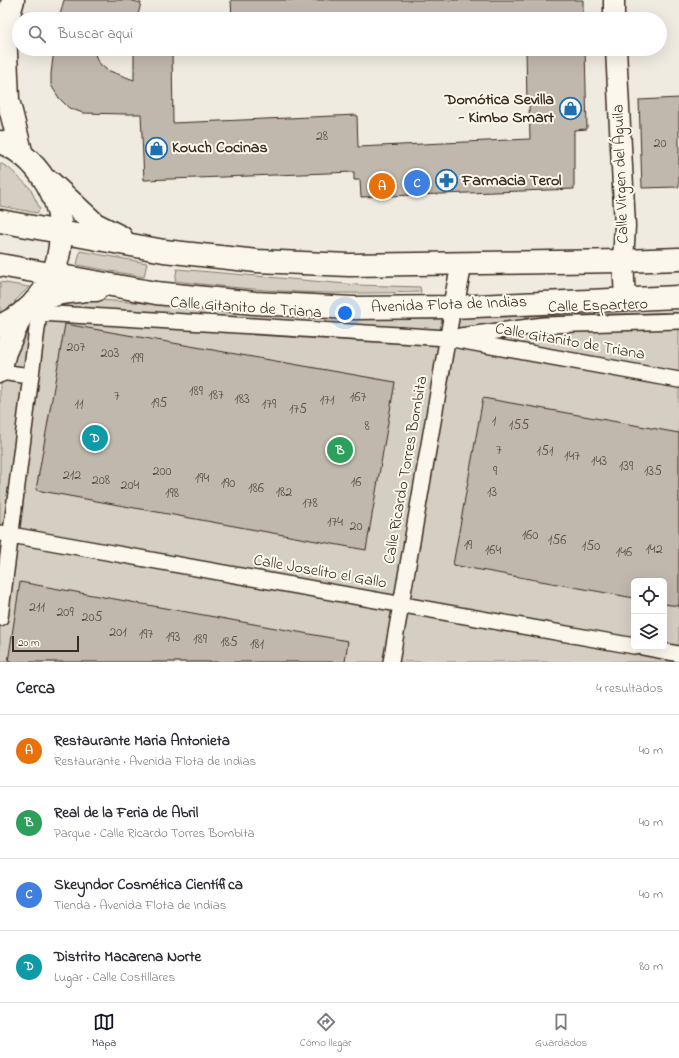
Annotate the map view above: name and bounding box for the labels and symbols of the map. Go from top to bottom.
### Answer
place label: Domótica Sevilla - Kimbo Smart [444,88,555,130]
shop icon: Domótica Sevilla - Kimbo Smart [557,96,583,122]
street label: Calle Virgen del Águila [607,104,635,244]
house number: 28 [316,126,328,147]
house number: 20 [653,133,667,154]
shop icon: Kouch Cocinas [143,135,169,161]
place label: Kouch Cocinas [172,136,268,160]
pin: C [404,168,430,198]
pharmacy icon: Farmacia Terol [433,168,459,194]
place label: Farmacia Terol [461,169,562,193]
pin: A [369,171,395,201]
street label: Avenida Flota de Indias [371,290,527,320]
street label: Calle Gitanito de Triana [169,291,323,325]
street label: Calle Espartero [548,292,648,320]
your location [335,303,355,323]
street label: Calle Gitanito de Triana [493,317,647,367]
house number: 207 [67,337,86,358]
house number: 203 [101,343,120,364]
house number: 199 [131,348,144,369]
street label: Calle Ricardo Torres Bombita [378,374,434,566]
house number: 189 [189,381,204,402]
house number: 187 [208,385,224,406]
house number: 7 [114,386,120,407]
house number: 167 [350,387,366,408]
house number: 183 [234,389,250,410]
house number: 171 [320,390,335,411]
house number: 195 [151,393,167,414]
house number: 11 [75,394,84,415]
house number: 179 [262,394,277,415]
house number: 175 [289,399,307,420]
house number: 1 [492,411,497,432]
house number: 155 [509,415,529,436]
house number: 8 [364,416,370,437]
pin: D [82,423,108,453]
pin: B [327,435,353,465]
house number: 7 [496,440,502,461]
house number: 151 [537,441,554,462]
house number: 147 [564,446,580,467]
house number: 143 [591,451,607,472]
house number: 139 [619,456,634,477]
house number: 200 [152,461,172,482]
house number: 9 [493,461,498,482]
house number: 135 [644,461,662,482]
house number: 212 [63,465,81,486]
house number: 194 [195,468,209,489]
house number: 208 [92,470,110,491]
house number: 16 [351,472,361,493]
house number: 190 [221,473,235,494]
house number: 204 [121,475,140,496]
house number: 186 [248,478,264,499]
house number: 182 [276,482,292,503]
house number: 13 [487,482,497,503]
house number: 198 [165,483,179,504]
house number: 178 [302,493,318,514]
house number: 174 [327,512,343,533]
house number: 20 [349,516,363,537]
house number: 160 [522,525,538,546]
house number: 156 [548,530,566,551]
house number: 19 [464,535,473,556]
house number: 150 [582,536,600,557]
house number: 142 [645,539,663,560]
house number: 164 [485,540,501,561]
house number: 146 [616,542,632,563]
street label: Calle Joselito el Gallo [251,548,389,596]
house number: 211 [29,597,45,618]
house number: 209 [56,602,74,623]
house number: 205 [81,607,103,628]
house number: 201 [109,622,127,643]
house number: 197 [139,624,153,645]
house number: 193 [166,627,180,648]
house number: 189 [193,629,208,650]
house number: 185 [220,632,238,653]
scale bar [12,634,79,653]
house number: 181 [250,634,265,655]

